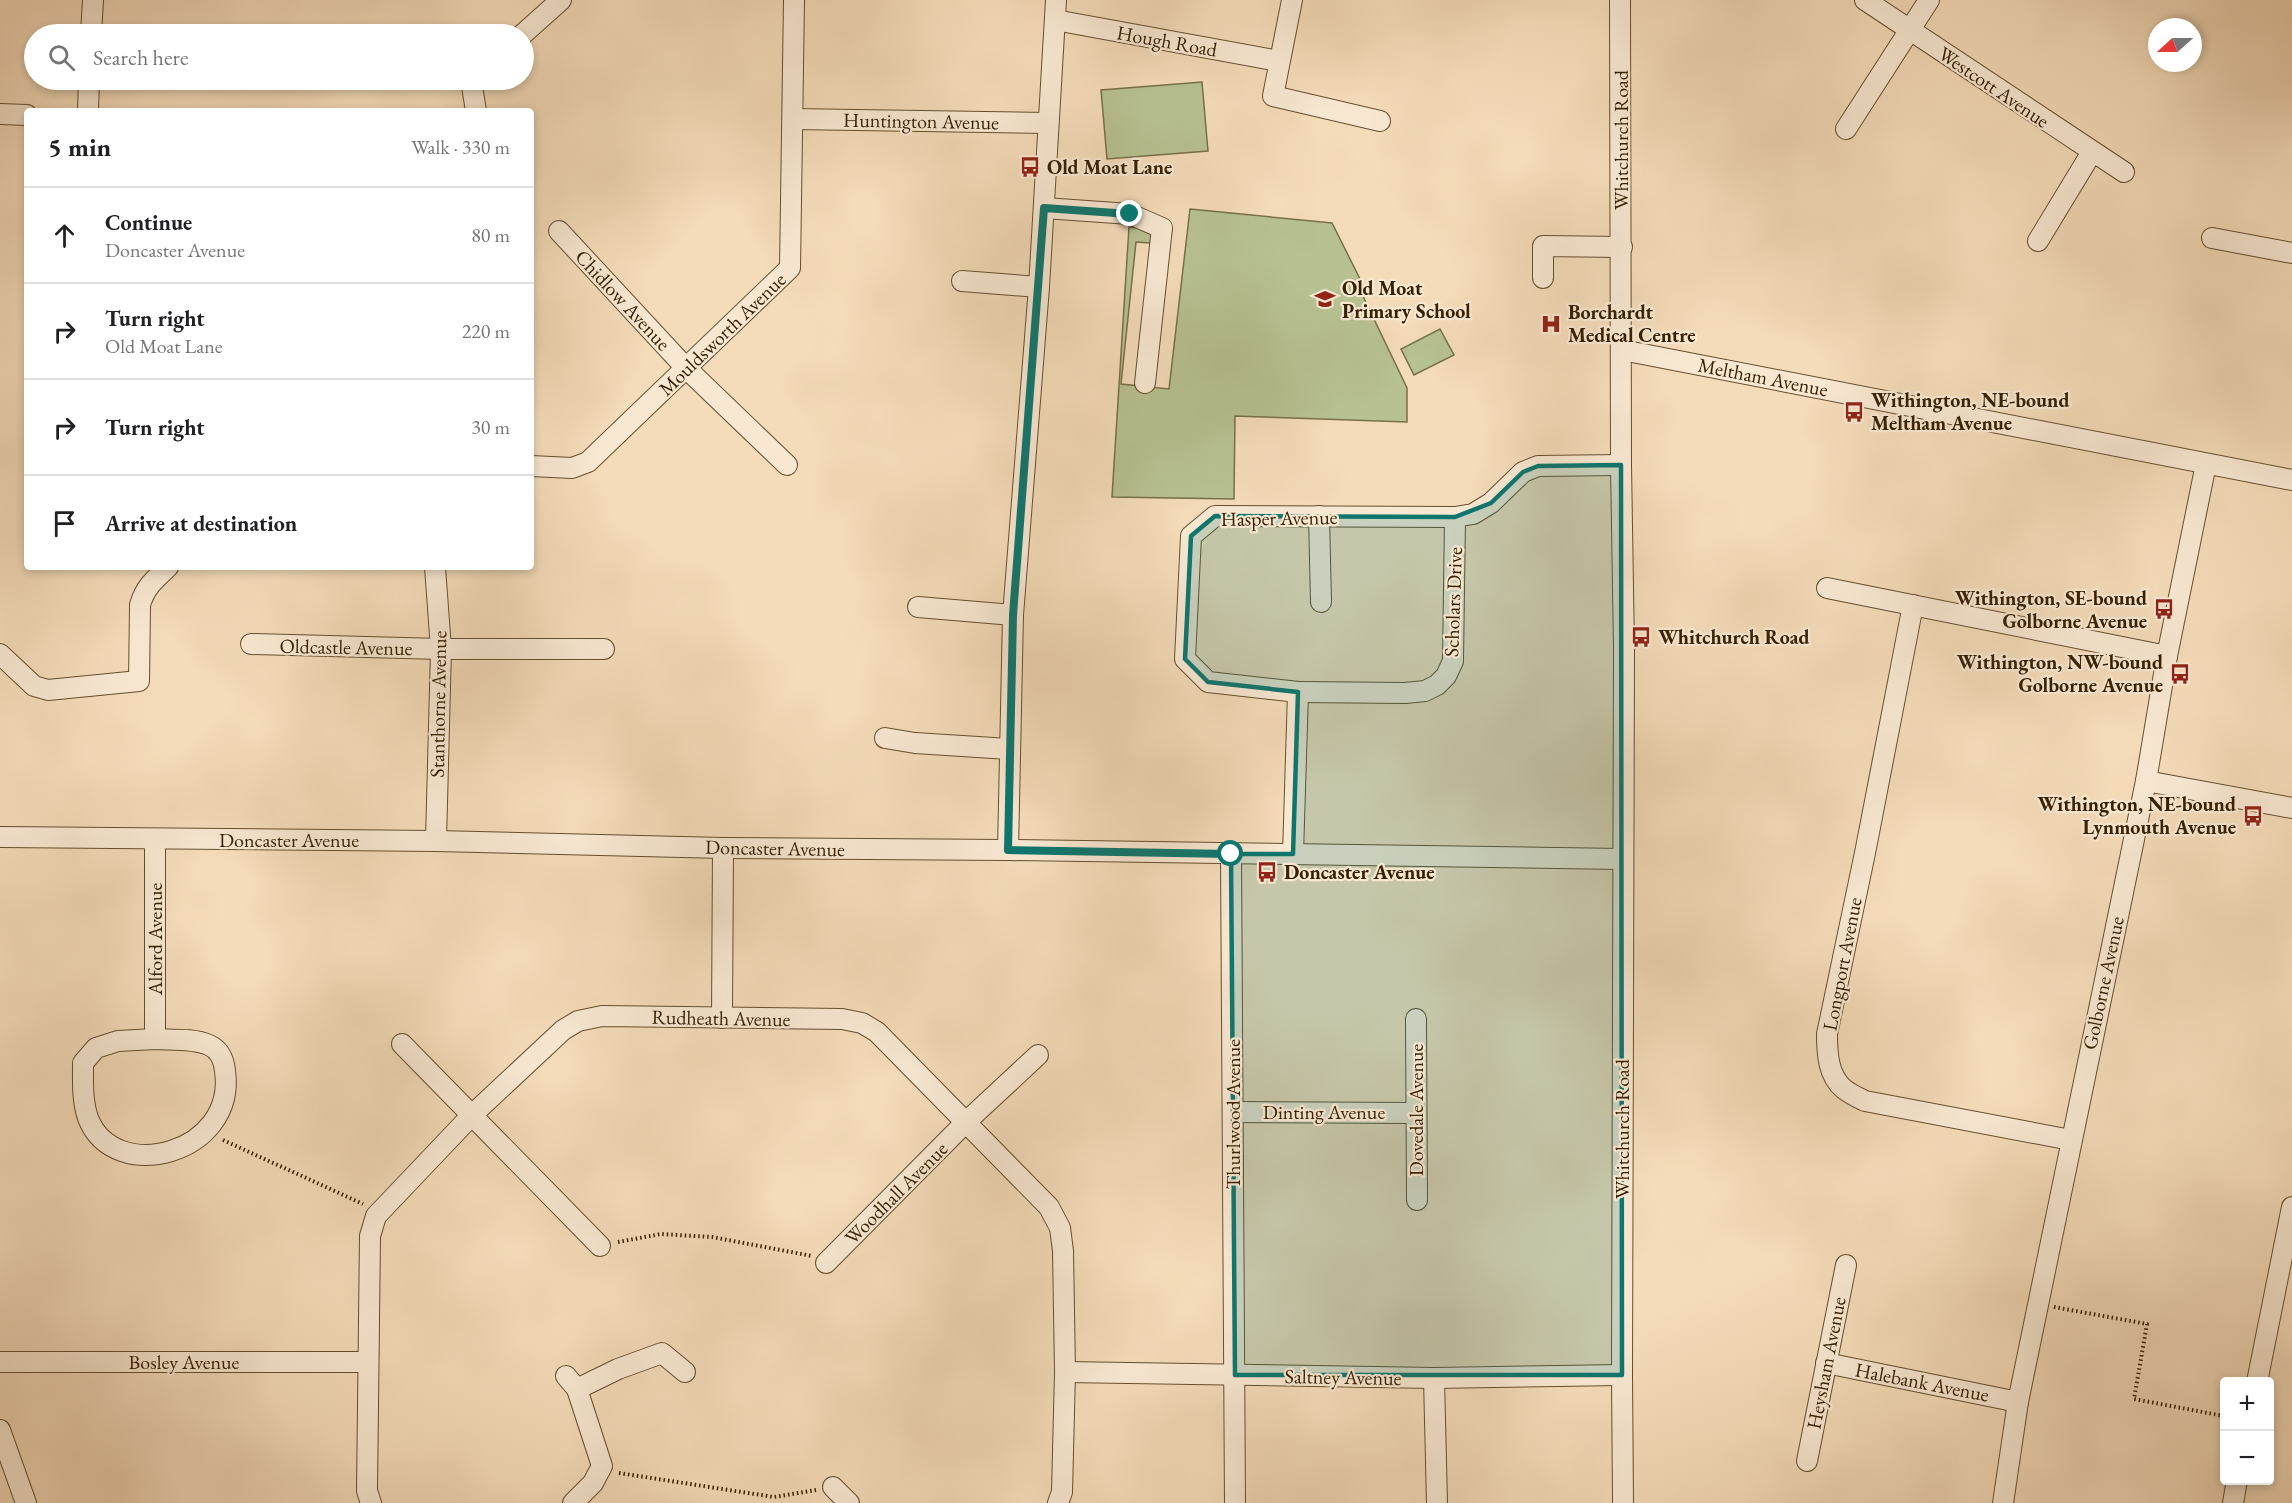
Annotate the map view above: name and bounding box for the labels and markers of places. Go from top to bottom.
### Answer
place label: Old Moat Lane [1047,154,1172,180]
bus stop icon: Old Moat Lane [1018,155,1042,179]
place label: Old Moat Primary School [1342,275,1471,324]
school or university icon: Old Moat Primary School [1313,287,1337,311]
place label: Borchardt Medical Centre [1568,299,1696,348]
hospital icon: Borchardt Medical Centre [1539,312,1563,336]
place label: Withington, NE-bound Meltham Avenue [1871,387,2070,436]
bus stop icon: Withington, NE-bound Meltham Avenue [1842,400,1866,424]
place label: Withington, SE-bound Golborne Avenue [1955,585,2147,634]
bus stop icon: Withington, SE-bound Golborne Avenue [2152,597,2176,621]
place label: Whitchurch Road [1658,624,1810,650]
bus stop icon: Whitchurch Road [1629,625,1653,649]
place label: Withington, NW-bound Golborne Avenue [1957,649,2163,698]
bus stop icon: Withington, NW-bound Golborne Avenue [2168,662,2192,686]
place label: Withington, NE-bound Lynmouth Avenue [2038,791,2236,840]
bus stop icon: Withington, NE-bound Lynmouth Avenue [2241,804,2265,828]
place label: Doncaster Avenue [1284,859,1435,885]
bus stop icon: Doncaster Avenue [1255,860,1279,884]

